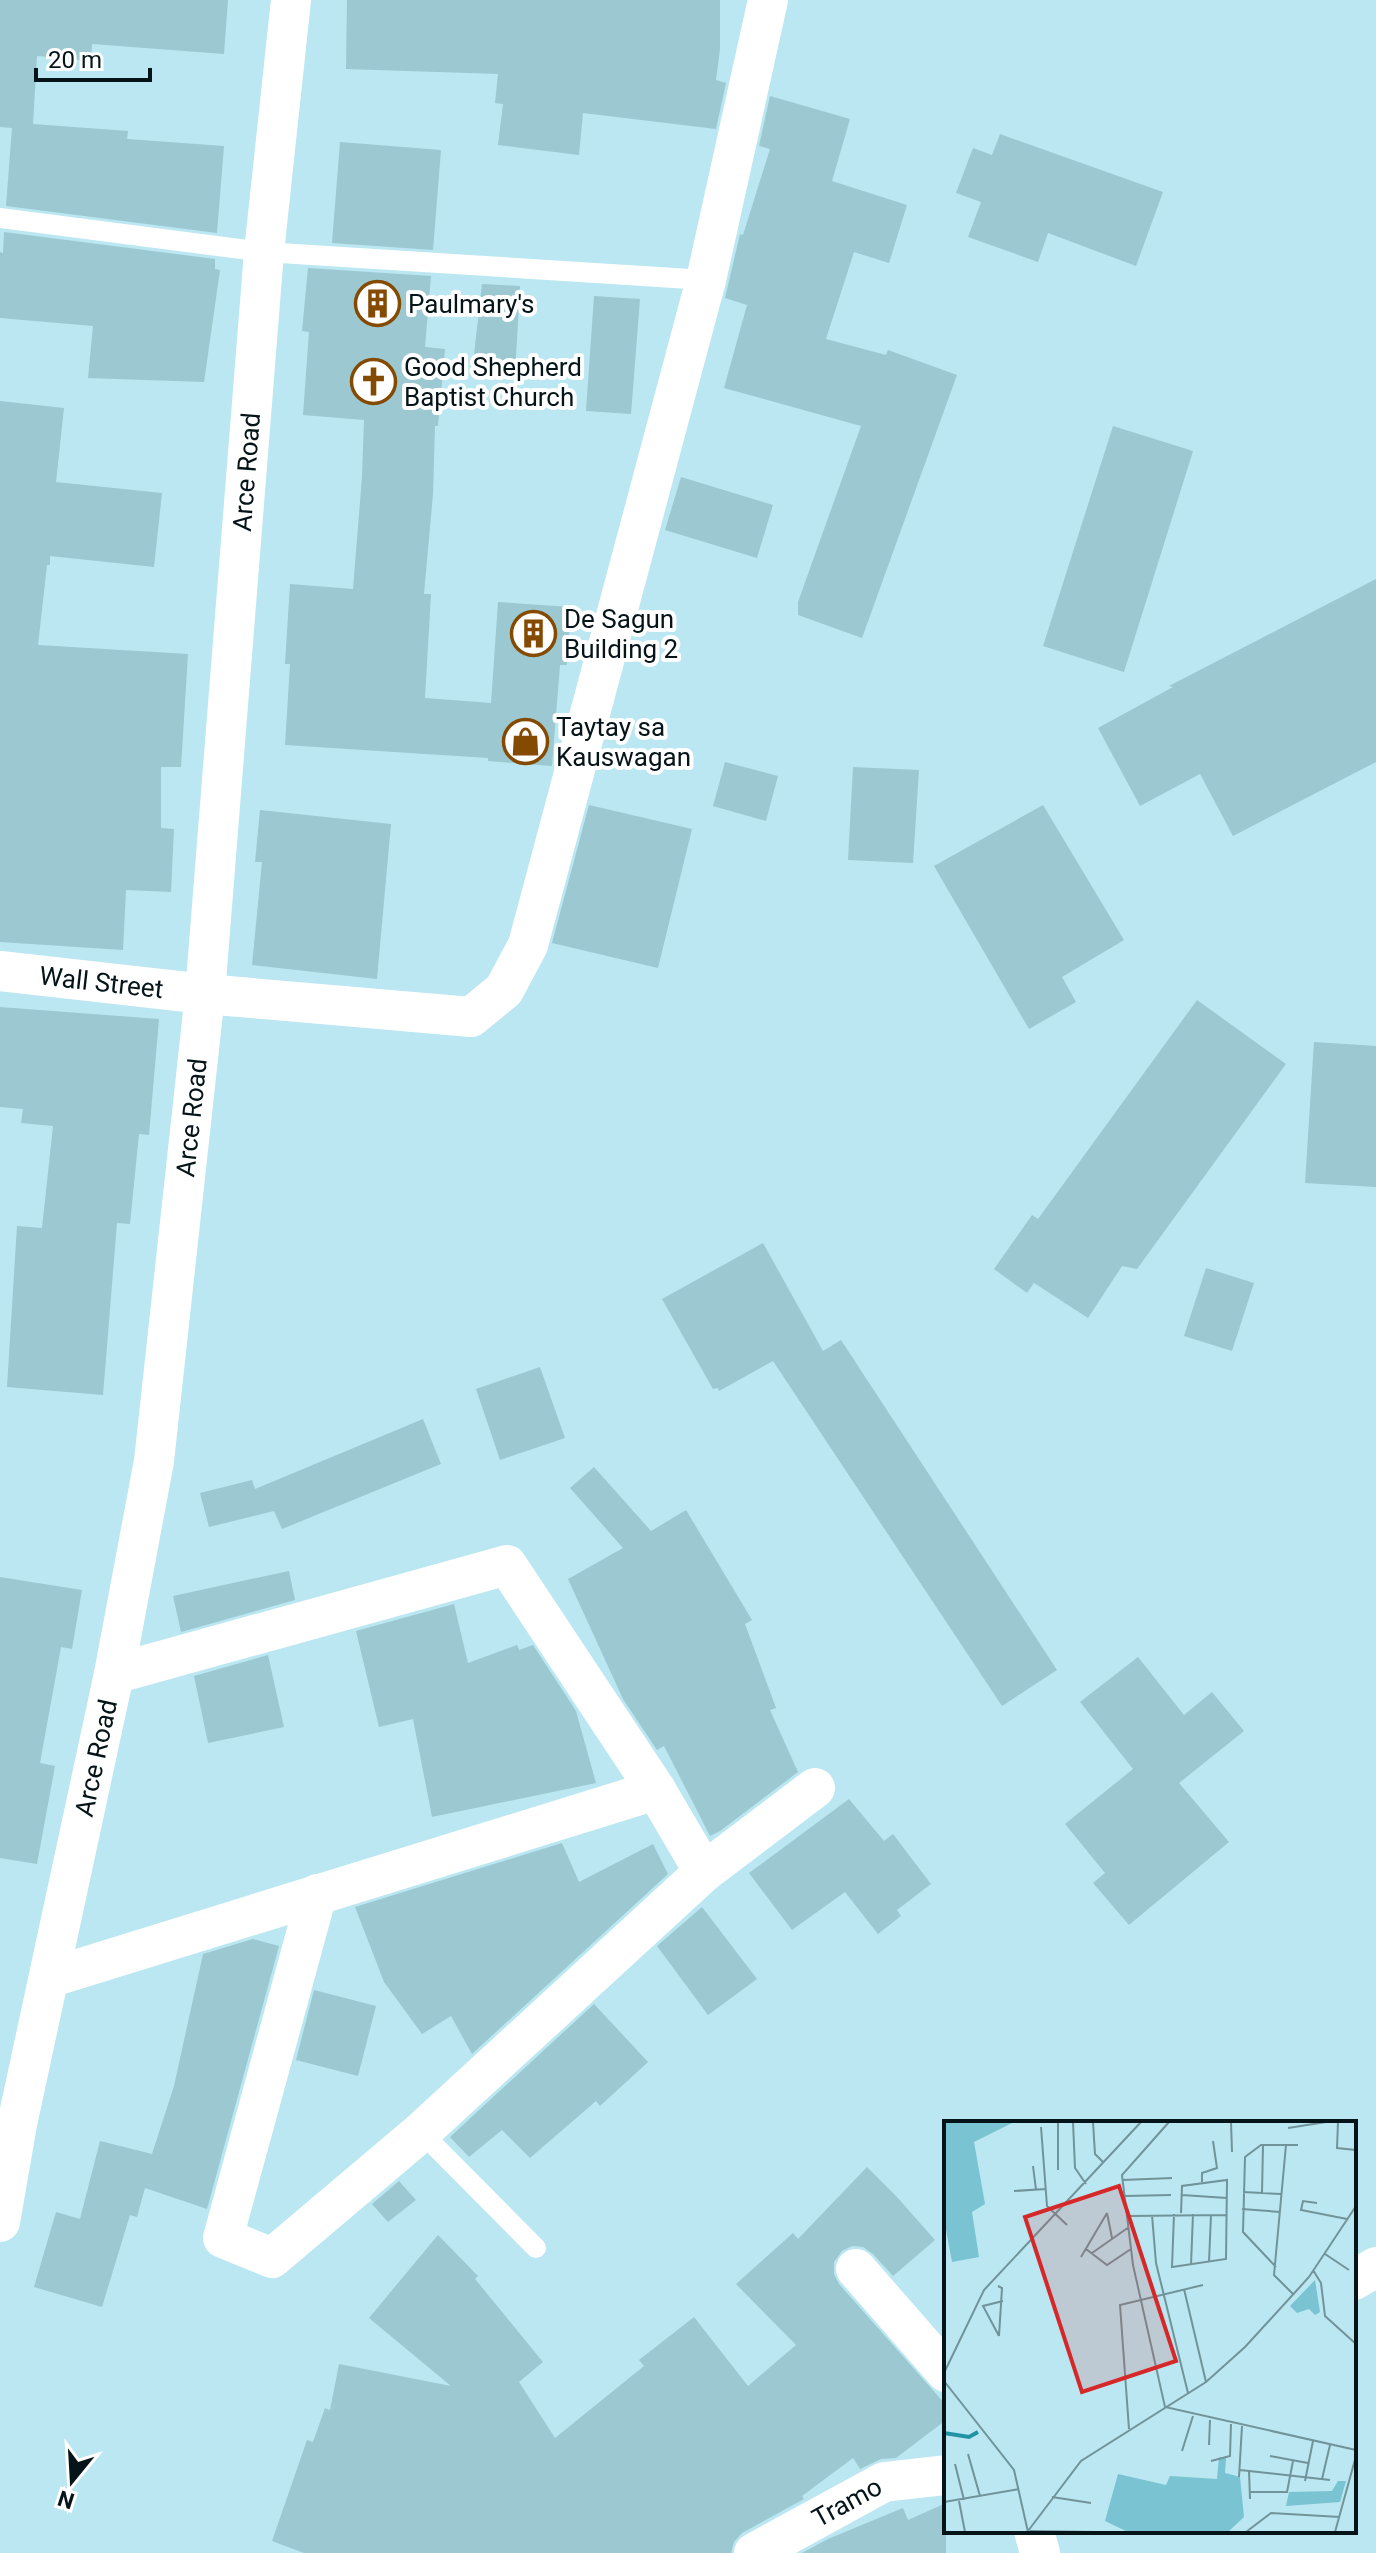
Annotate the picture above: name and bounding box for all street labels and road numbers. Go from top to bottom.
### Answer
street label: Arce Road [227,411,266,532]
street label: Wall Street [38,961,165,1004]
street label: Arce Road [170,1057,213,1178]
street label: Arce Road [69,1697,123,1819]
street label: Tramo [807,2471,887,2533]

